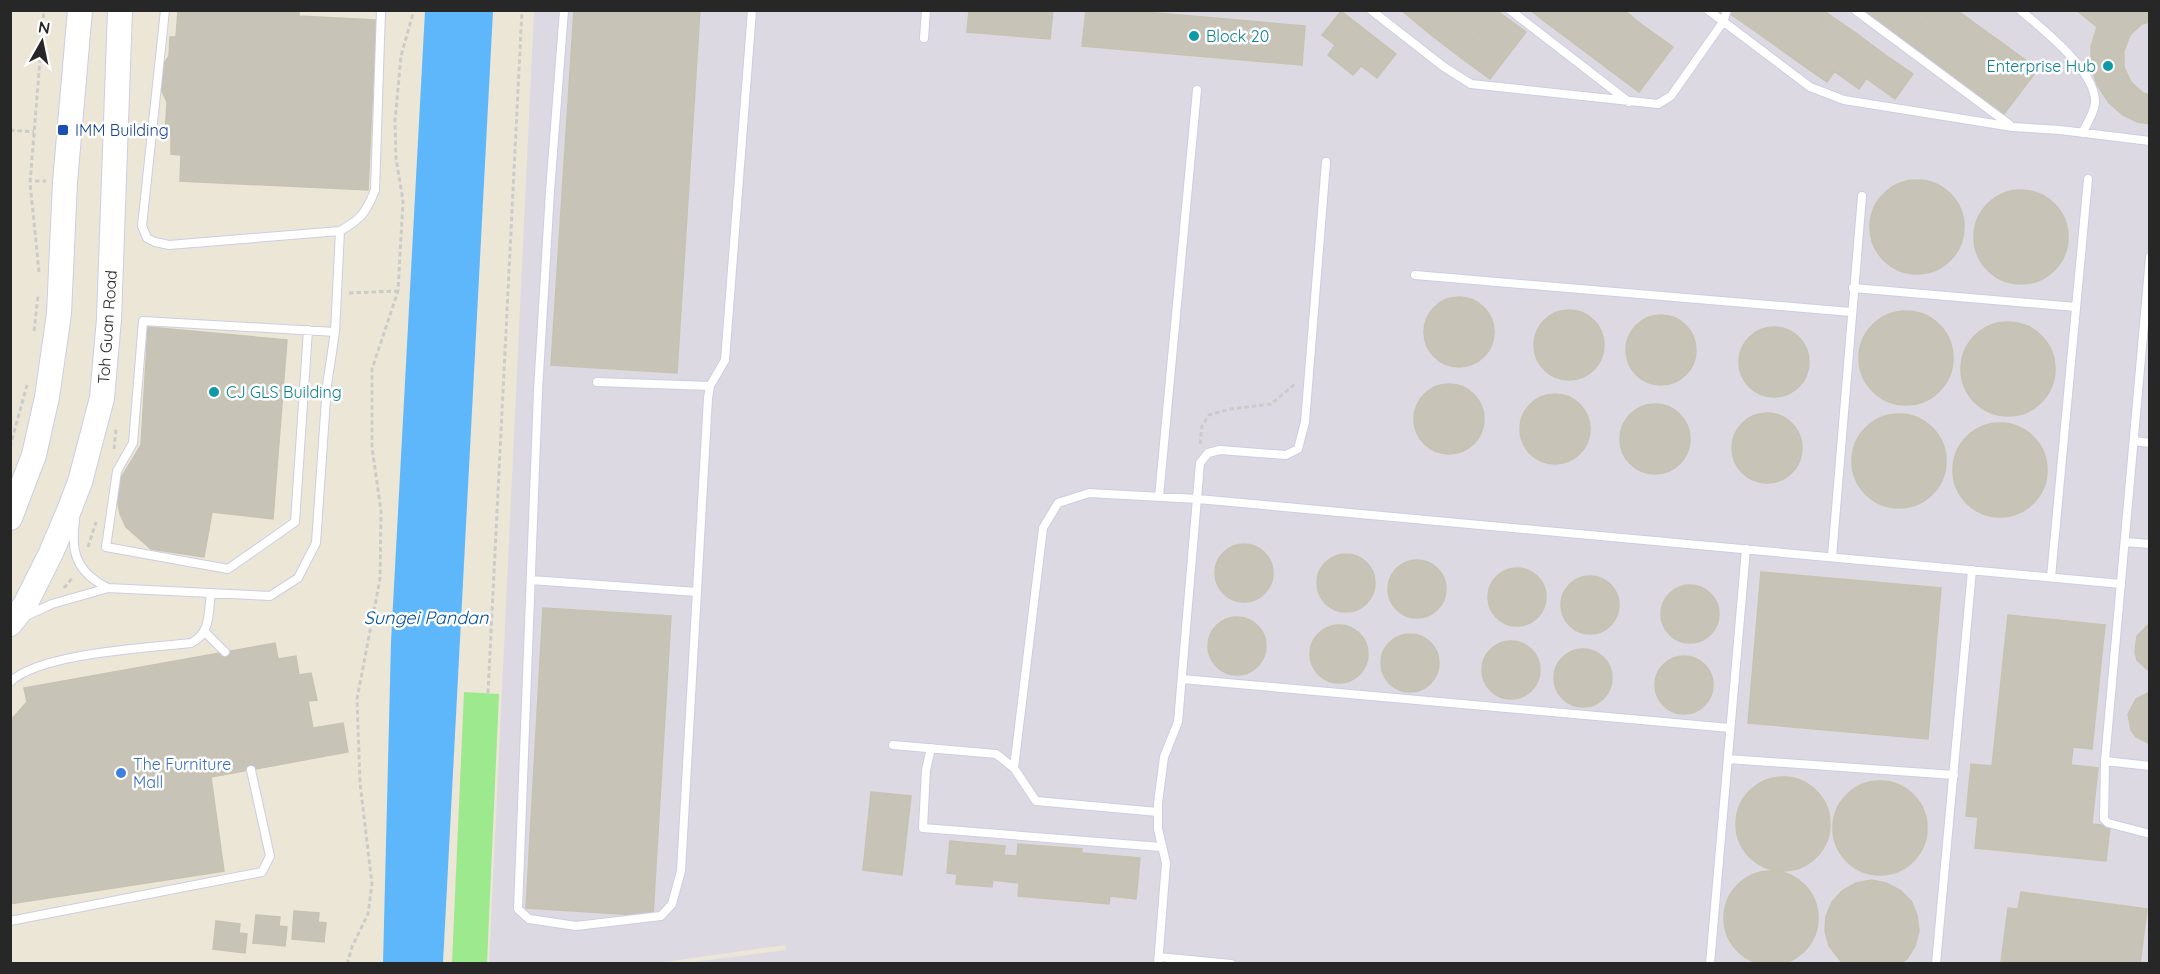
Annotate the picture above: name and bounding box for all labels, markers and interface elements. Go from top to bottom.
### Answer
north arrow [12,12,72,72]
text: N [37,16,52,38]
place label: Block 20 [1206,26,1269,46]
marker: Block 20 [1187,29,1201,43]
place label: Enterprise Hub [1987,56,2096,76]
marker: Enterprise Hub [2101,59,2115,73]
place label: IMM Building [75,120,169,140]
marker: IMM Building [56,123,70,137]
street label: Toh Guan Road [93,269,121,385]
place label: CJ GLS Building [226,382,342,402]
marker: CJ GLS Building [207,385,221,399]
water label: Sungei Pandan [364,606,489,629]
place label: The Furniture Mall [133,754,231,792]
marker: The Furniture Mall [114,766,128,780]

